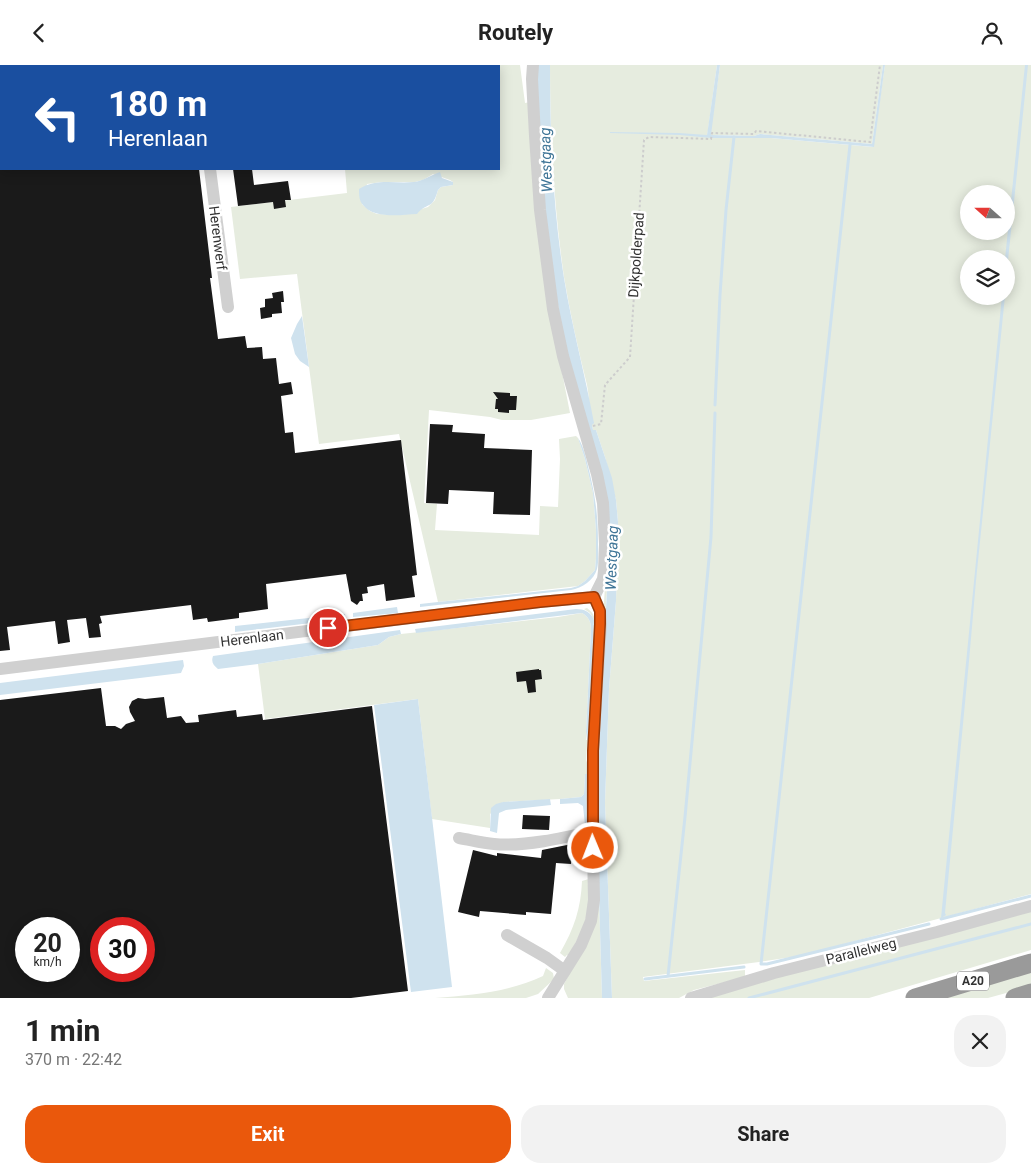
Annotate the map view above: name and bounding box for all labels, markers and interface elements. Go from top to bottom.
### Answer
icon: back [25,19,53,47]
icon: person [978,19,1006,47]
text: Routely [478,20,553,45]
text: 180 m [108,84,207,125]
icon: left [25,85,90,150]
text: Herenlaan [108,126,208,151]
water label: Westgaag [536,127,556,193]
north arrow [960,185,1015,240]
map controls [960,185,1015,305]
street label: Herenwerf [206,205,230,271]
street label: Dijkpolderpad [625,212,647,298]
button: layers [960,250,1015,305]
water label: Westgaag [602,525,622,591]
pin [307,607,349,649]
icon: arrive [314,614,342,642]
street label: Herenlaan [219,626,285,650]
position arrow [566,821,618,873]
speed limit sign: 30 [90,917,155,982]
text: 20 [33,929,62,958]
street label: Parallelweg [824,935,898,967]
text: km/h [33,955,62,969]
road number: A20 [957,971,989,991]
text: 1 min [25,1013,100,1048]
button: close [954,1015,1006,1067]
text: 370 m · 22:42 [25,1050,122,1069]
button: Exit [25,1105,511,1163]
button: Share [521,1105,1006,1163]

